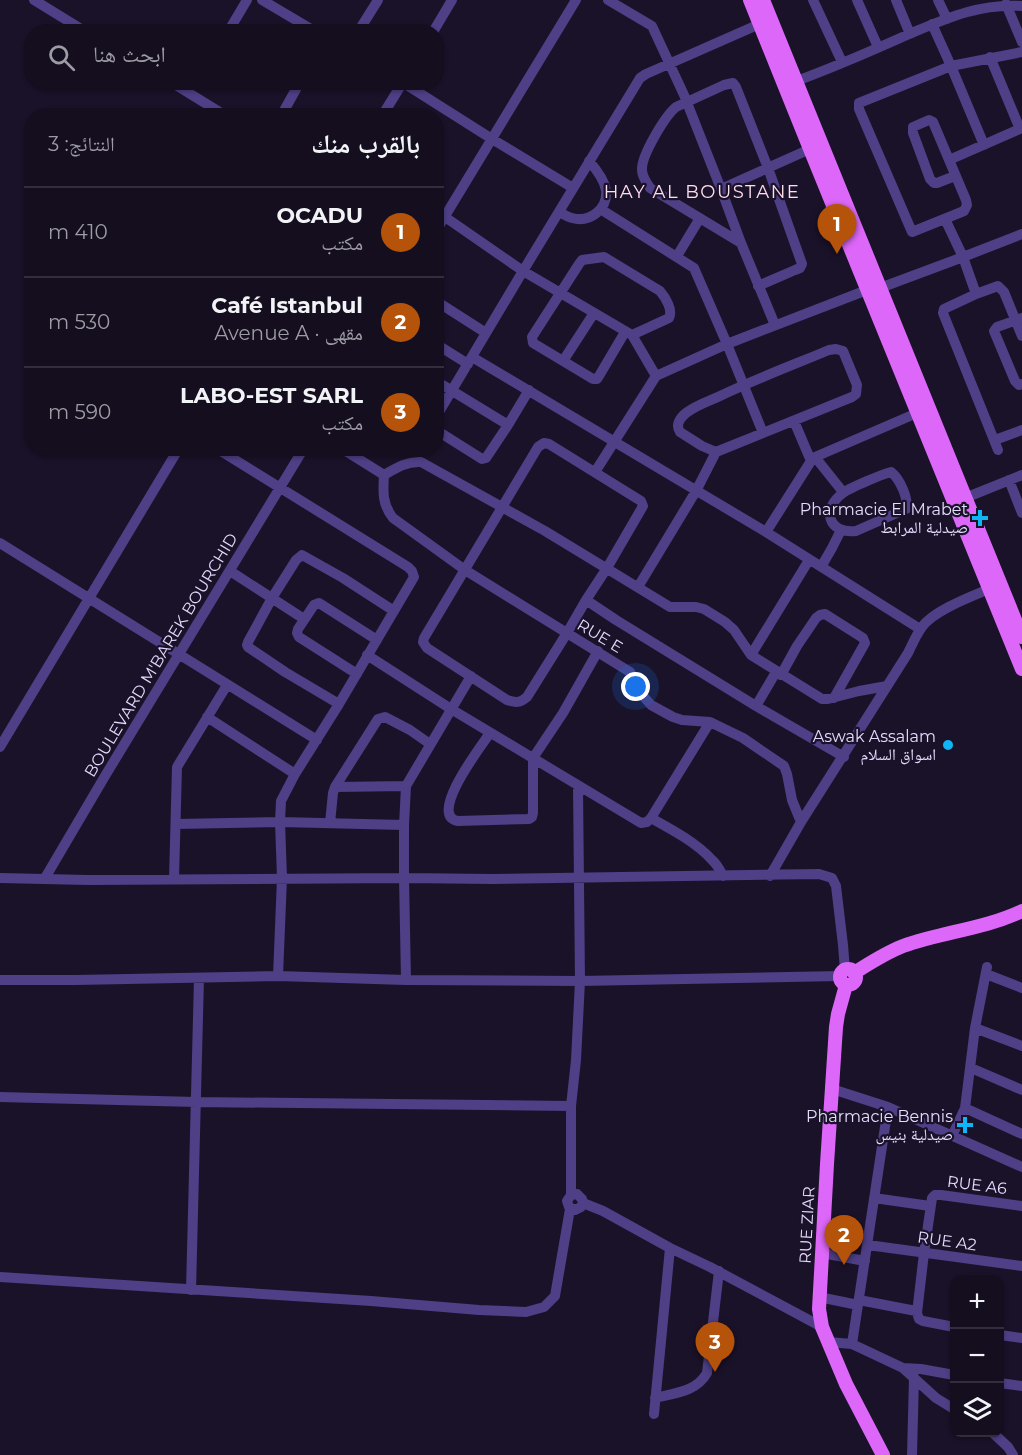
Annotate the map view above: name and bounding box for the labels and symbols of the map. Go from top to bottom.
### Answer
district label: HAY AL BOUSTANE [604,181,800,203]
pin: 1 [818,204,856,254]
place label: Pharmacie El Mrabet صيدلية المرابط [800,500,968,537]
marker: Pharmacie El Mrabet صيدلية المرابط [973,511,987,525]
street label: BOULEVARD M'BAREK BOURCHID [80,530,242,780]
street label: RUE E [574,615,626,657]
your location [621,672,650,701]
place label: Aswak Assalam اسواق السلام [813,727,936,765]
marker: Aswak Assalam اسواق السلام [941,738,955,752]
place label: Pharmacie Bennis صيدلية بنيس [806,1107,953,1145]
marker: Pharmacie Bennis صيدلية بنيس [958,1118,972,1132]
street label: RUE A6 [946,1172,1008,1198]
street label: RUE ZIAR [795,1186,819,1264]
pin: 2 [824,1216,864,1265]
street label: RUE A2 [916,1227,978,1255]
pin: 3 [696,1322,734,1372]

